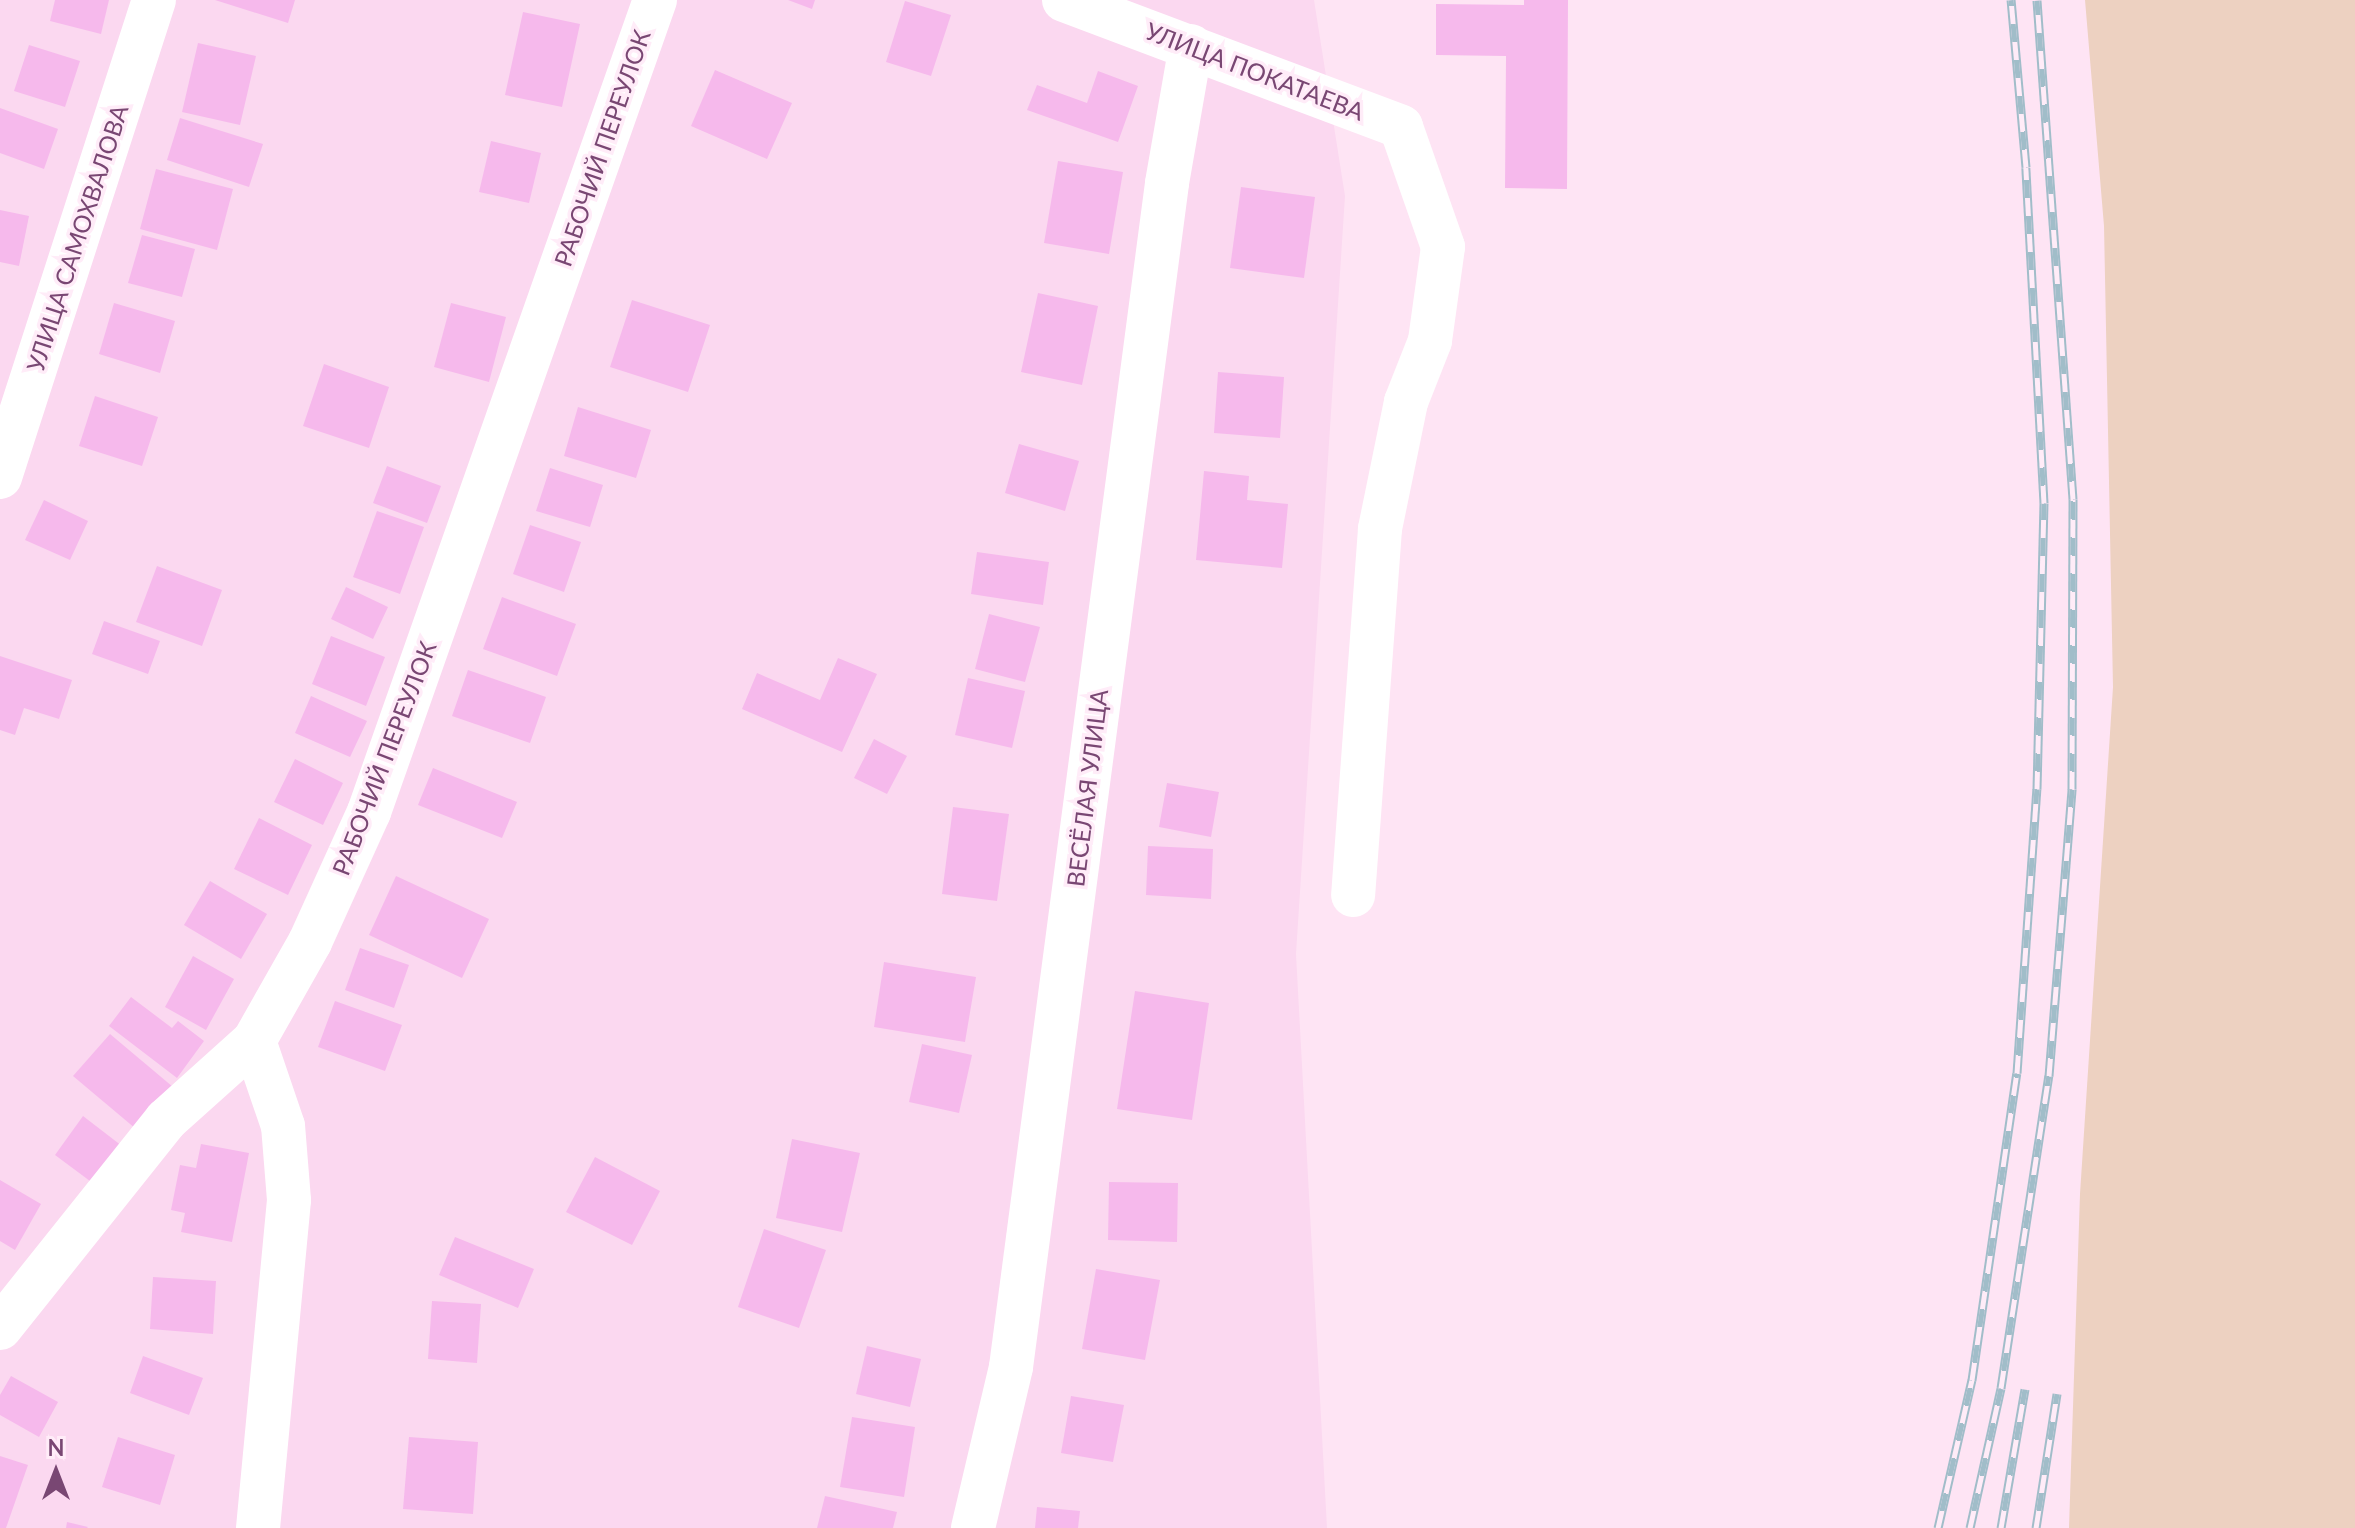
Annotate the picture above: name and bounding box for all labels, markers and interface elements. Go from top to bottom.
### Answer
street label: УЛИЦА ПОКАТАЕВА [1142,16,1368,126]
street label: РАБОЧИЙ ПЕРЕУЛОК [548,26,656,270]
street label: УЛИЦА САМОХВАЛОВА [20,101,134,375]
street label: РАБОЧИЙ ПЕРЕУЛОК [326,637,442,879]
street label: ВЕСЁЛАЯ УЛИЦА [1061,688,1113,888]
north arrow [16,1432,96,1512]
text: N [48,1434,64,1461]

